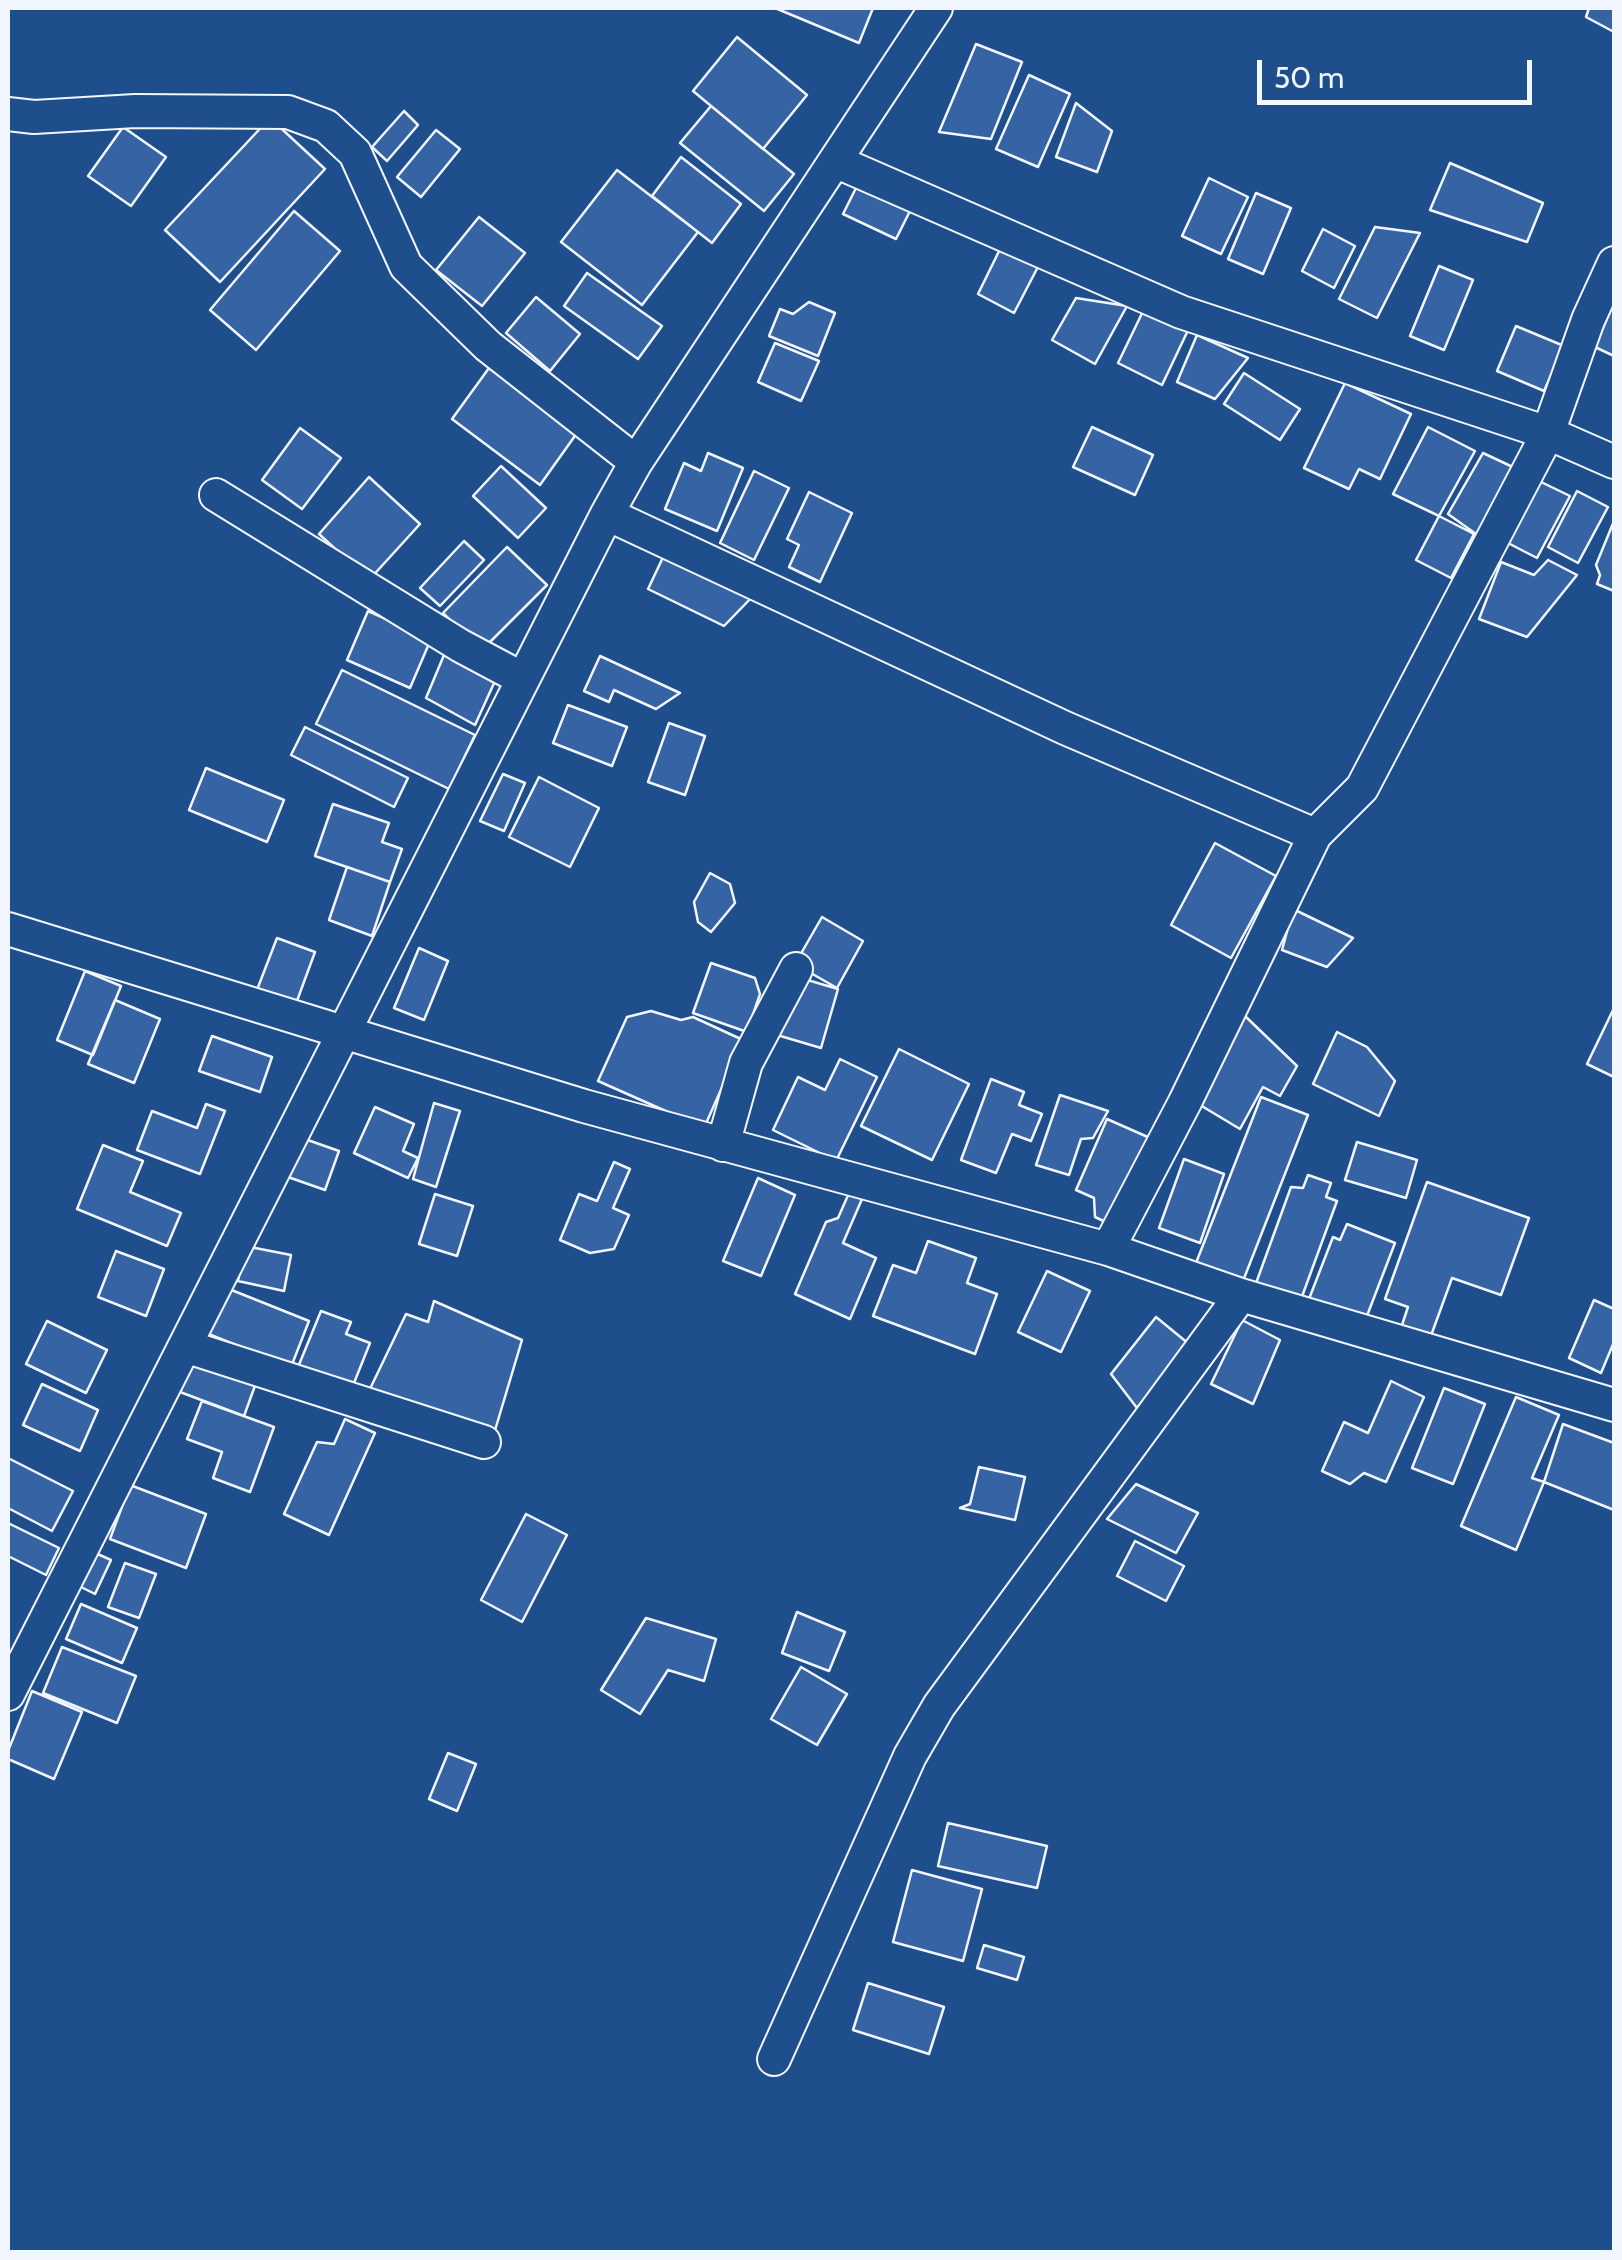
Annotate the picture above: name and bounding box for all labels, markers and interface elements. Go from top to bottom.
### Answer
scale bar [1262,40,1537,102]
text: 50 m [1274,59,1344,96]

